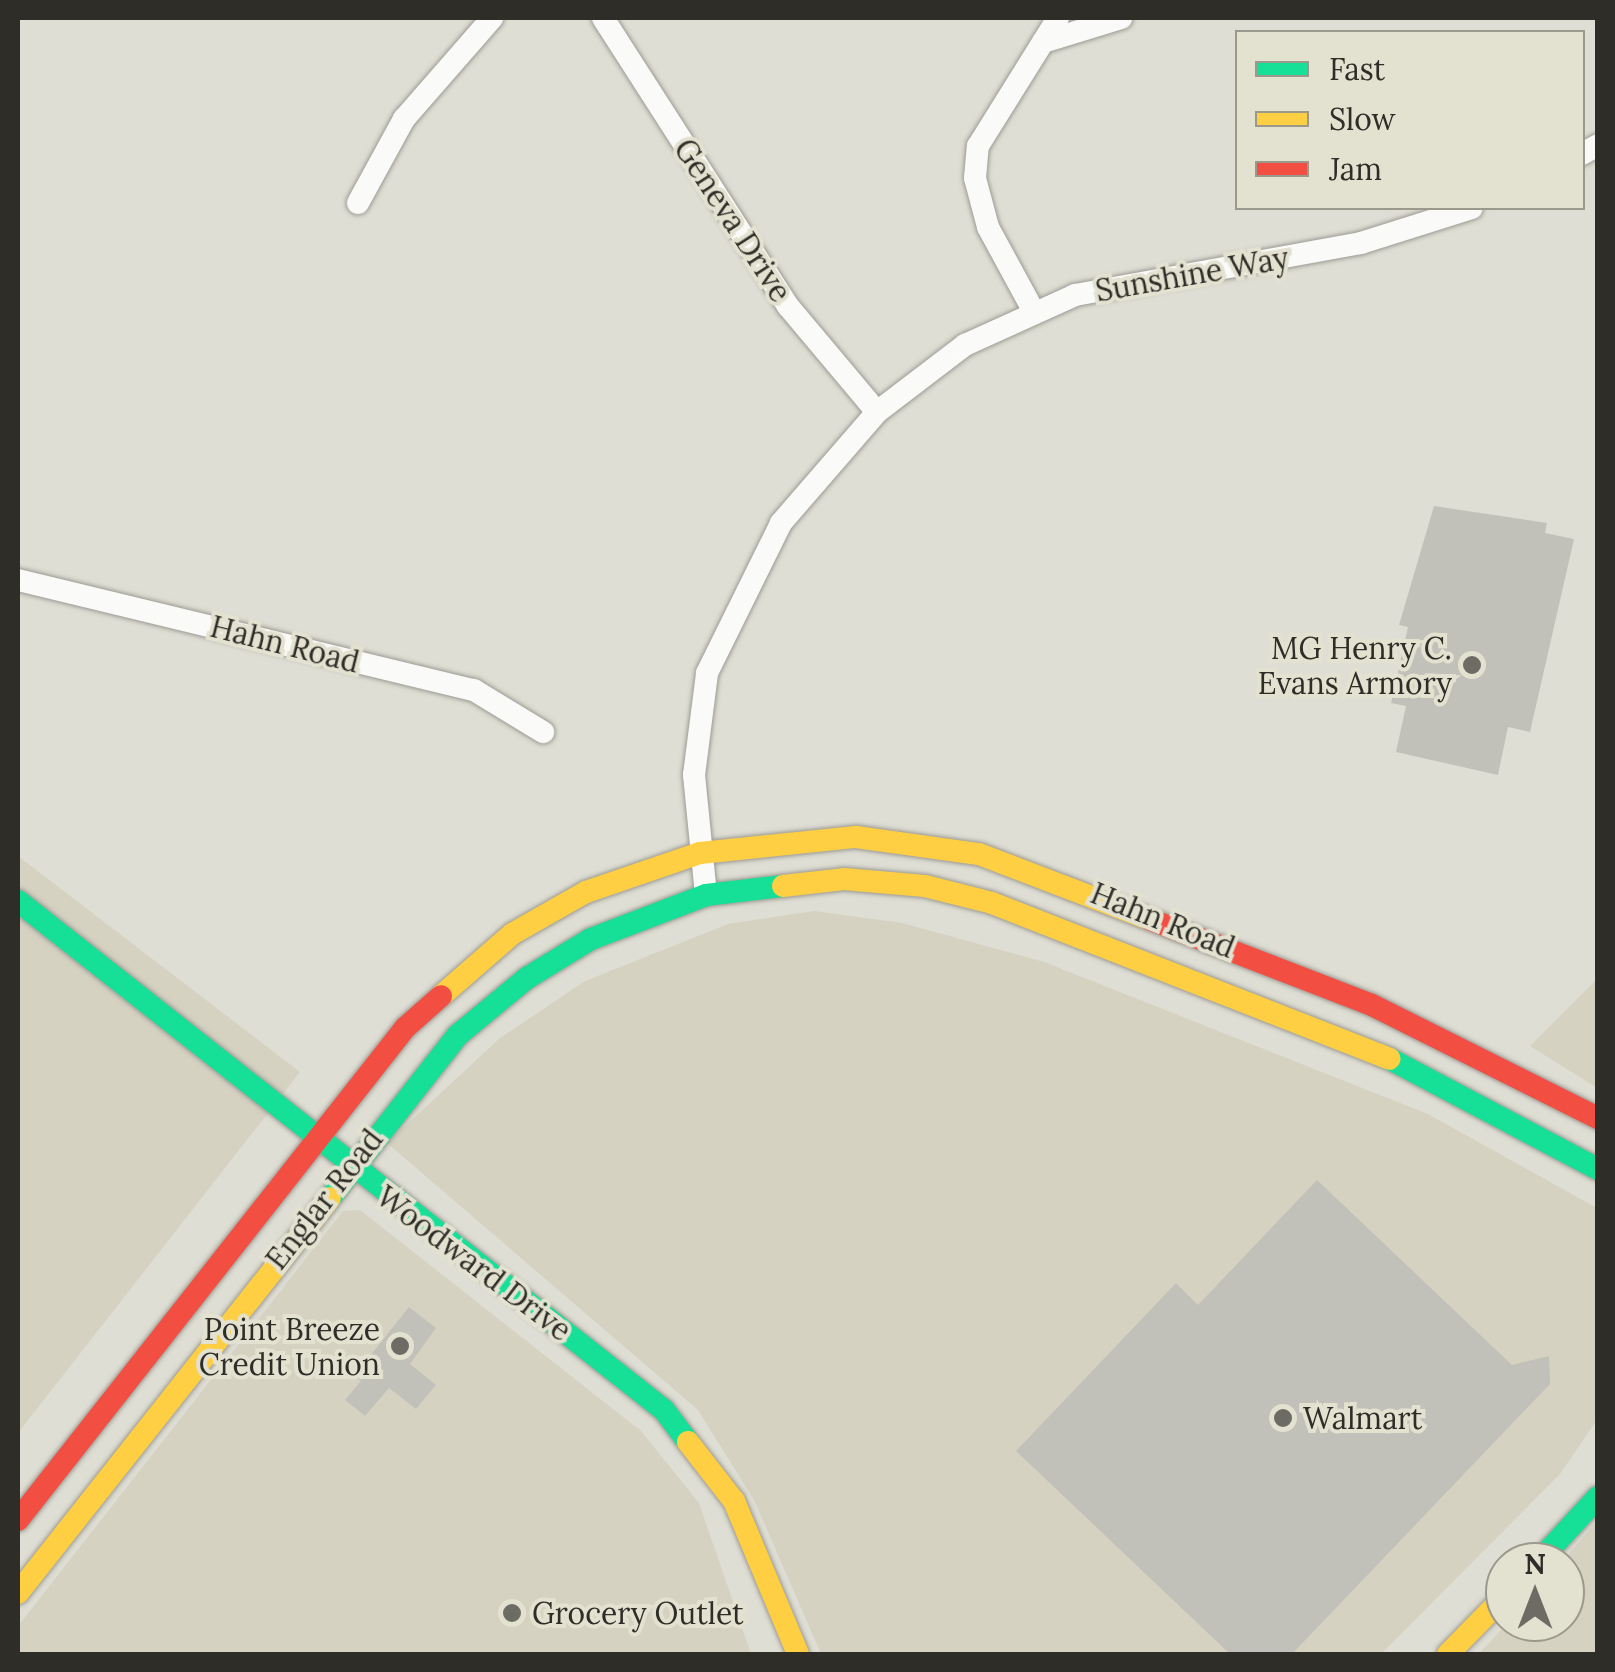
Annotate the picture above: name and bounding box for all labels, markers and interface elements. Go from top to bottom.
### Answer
legend [1235,30,1585,210]
text: Fast [1329,50,1385,88]
text: Slow [1329,100,1395,138]
street label: Geneva Drive [667,132,799,308]
text: Jam [1329,150,1382,188]
street label: Sunshine Way [1093,239,1291,309]
street label: Hahn Road [207,608,363,680]
place label: MG Henry C. Evans Armory [1258,630,1452,700]
marker: MG Henry C. Evans Armory [1461,654,1483,676]
street label: Hahn Road [1086,875,1240,965]
street label: Englar Road [258,1122,390,1276]
street label: Woodward Drive [370,1178,578,1348]
place label: Point Breeze Credit Union [199,1311,380,1382]
marker: Point Breeze Credit Union [389,1335,411,1357]
place label: Walmart [1303,1400,1422,1436]
marker: Walmart [1272,1407,1294,1429]
north arrow [1485,1542,1585,1642]
text: N [1524,1546,1546,1582]
place label: Grocery Outlet [532,1595,744,1631]
marker: Grocery Outlet [501,1602,523,1624]

